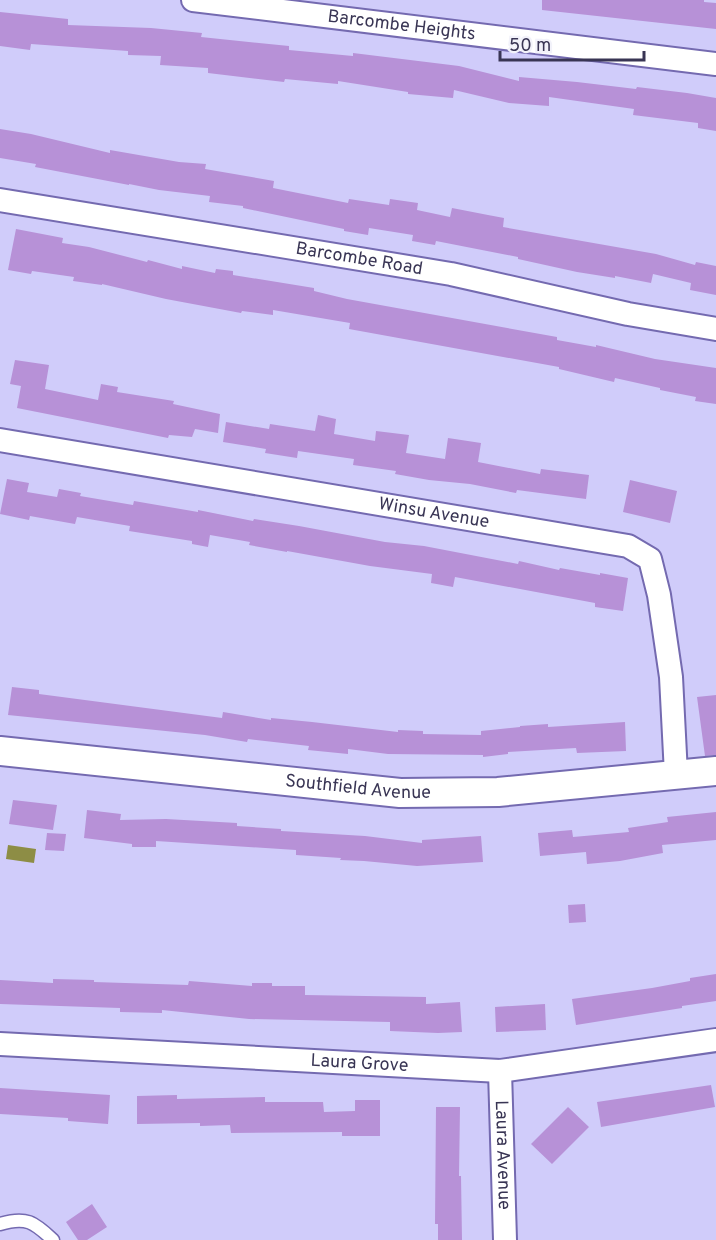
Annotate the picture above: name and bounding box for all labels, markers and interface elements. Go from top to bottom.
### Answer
street label: Barcombe Heights [326,5,477,46]
scale bar [500,24,644,62]
text: 50 m [509,35,551,58]
street label: Barcombe Road [294,237,425,281]
street label: Winsu Avenue [377,493,491,534]
street label: Southfield Avenue [284,770,431,805]
street label: Laura Grove [310,1049,409,1078]
street label: Laura Avenue [489,1100,516,1210]

